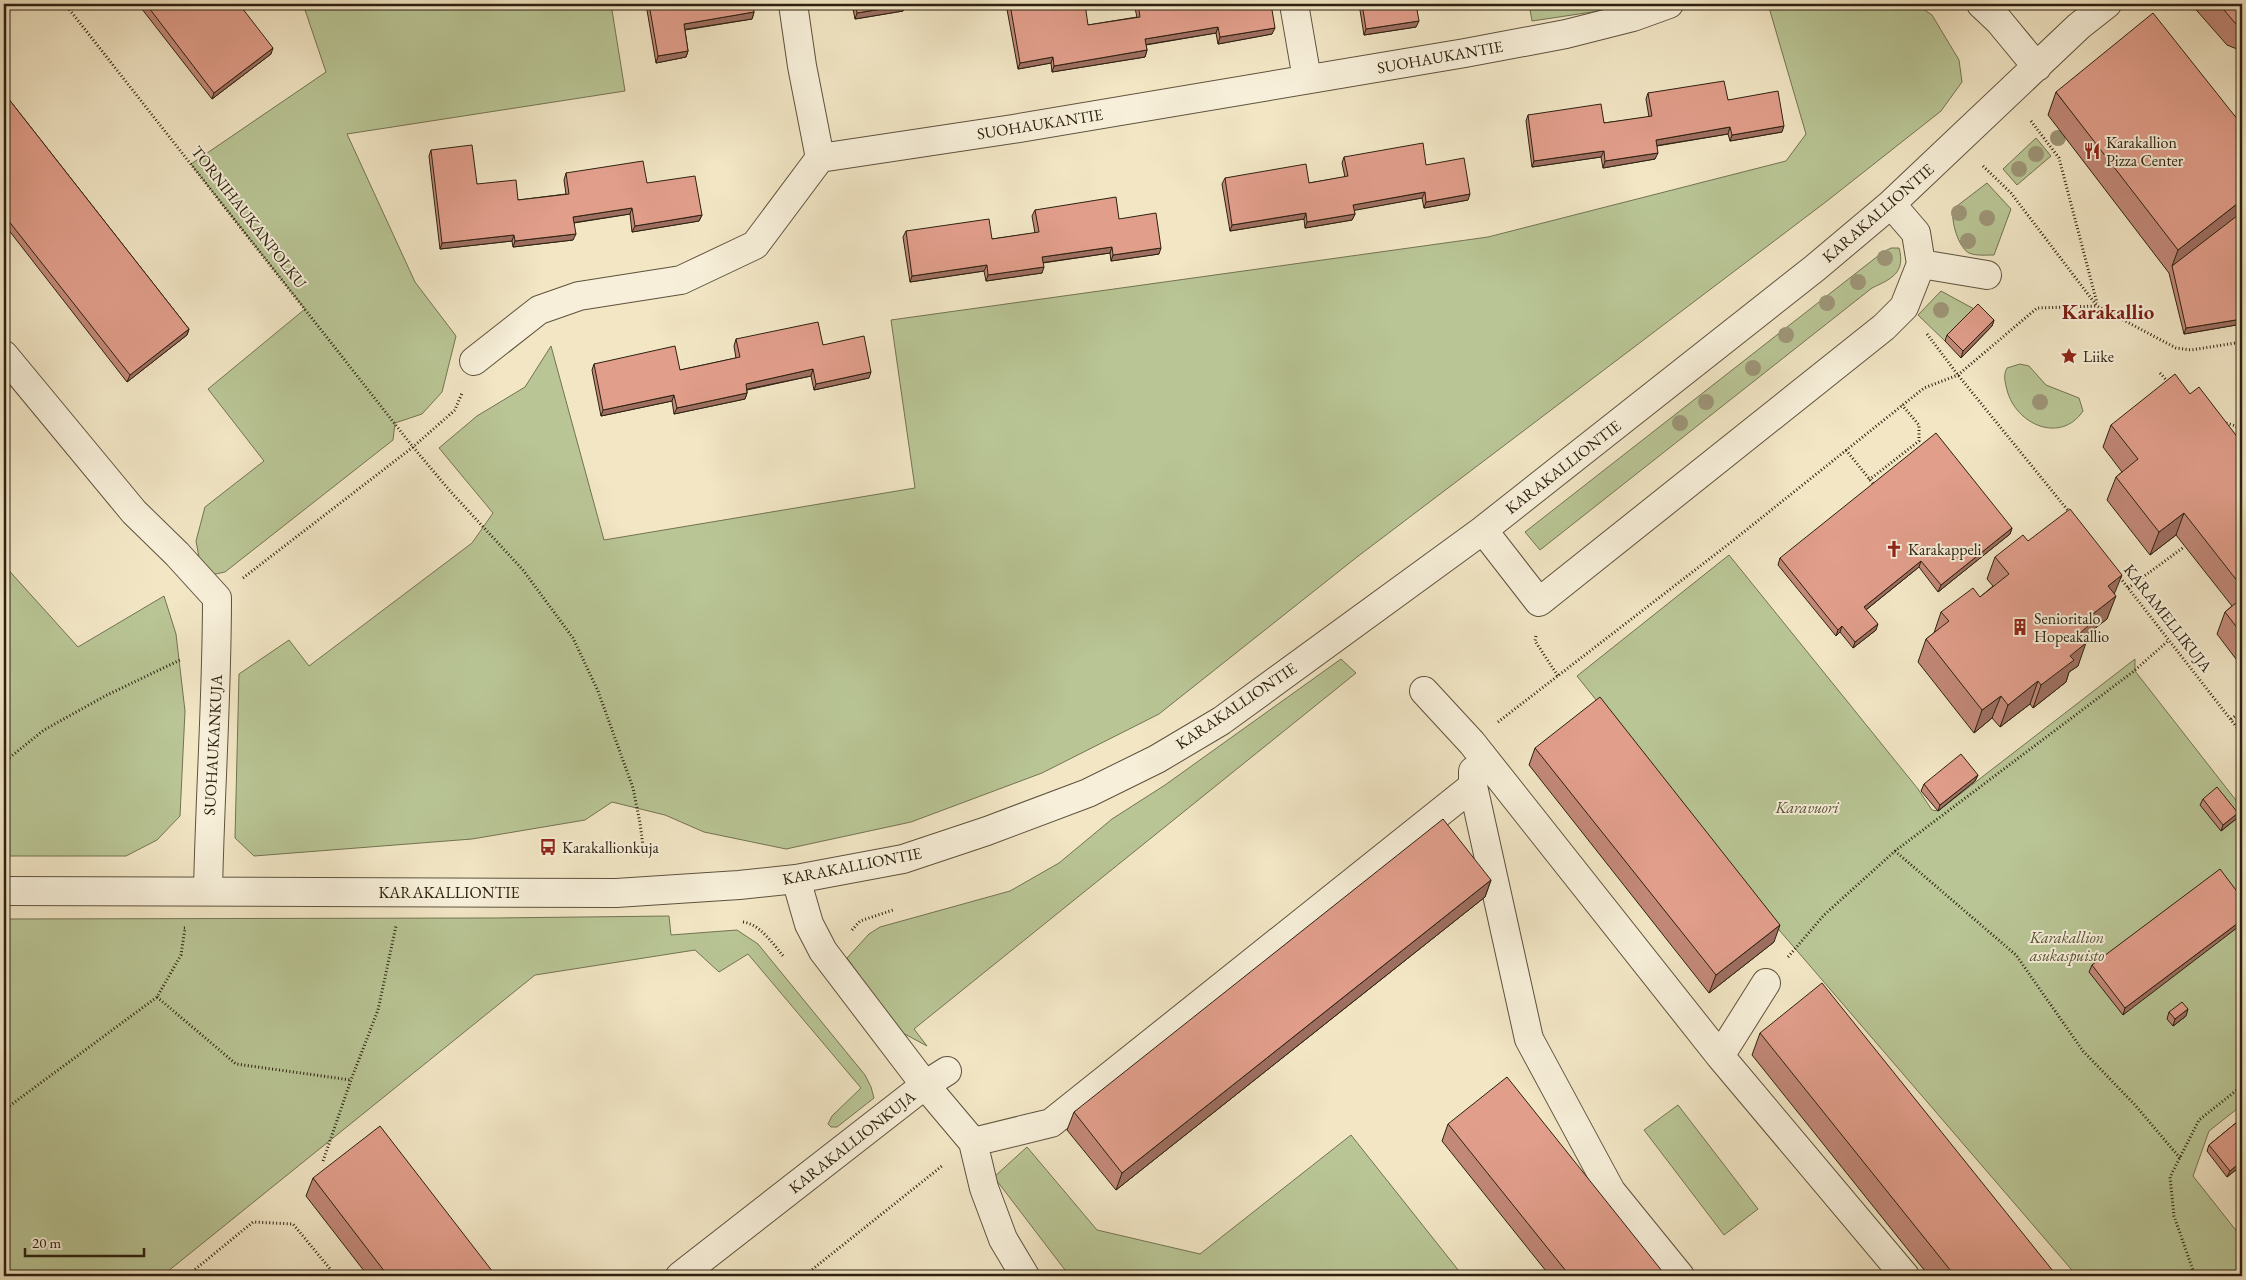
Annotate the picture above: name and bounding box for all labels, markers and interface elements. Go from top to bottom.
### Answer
street label: SUOHAUKANTIE [1376,36,1504,78]
street label: SUOHAUKANTIE [976,104,1104,144]
place label: Karakallion Pizza Center [2106,132,2184,171]
street label: TORNIHAUKANPOLKU [187,141,311,293]
restaurant icon: Karakallion Pizza Center [2082,141,2102,161]
street label: KARAKALLIONTIE [1818,159,1938,267]
district label: Karakallio [2062,298,2155,325]
place icon: Liike [2059,346,2079,366]
place label: Liike [2083,346,2114,367]
street label: KARAKALLIONTIE [1501,415,1625,519]
church icon: Karakappeli [1884,539,1904,559]
place label: Karakappeli [1908,539,1982,560]
street label: KARAMELLIKUJA [2119,560,2217,677]
place label: Senioritalo Hopeakallio [2034,608,2109,647]
building icon: Senioritalo Hopeakallio [2010,617,2030,637]
street label: KARAKALLIONTIE [1172,658,1300,754]
street label: SUOHAUKANKUJA [199,673,227,816]
park label: Karavuori [1774,797,1840,818]
bus stop icon: Karakallionkuja [538,837,558,857]
place label: Karakallionkuja [562,837,659,858]
street label: KARAKALLIONTIE [781,842,923,890]
street label: KARAKALLIONTIE [378,882,520,903]
park label: Karakallion asukaspuisto [2029,927,2104,966]
street label: KARAKALLIONKUJA [784,1085,920,1198]
scale bar [25,1225,144,1257]
text: 20 m [32,1233,61,1252]

